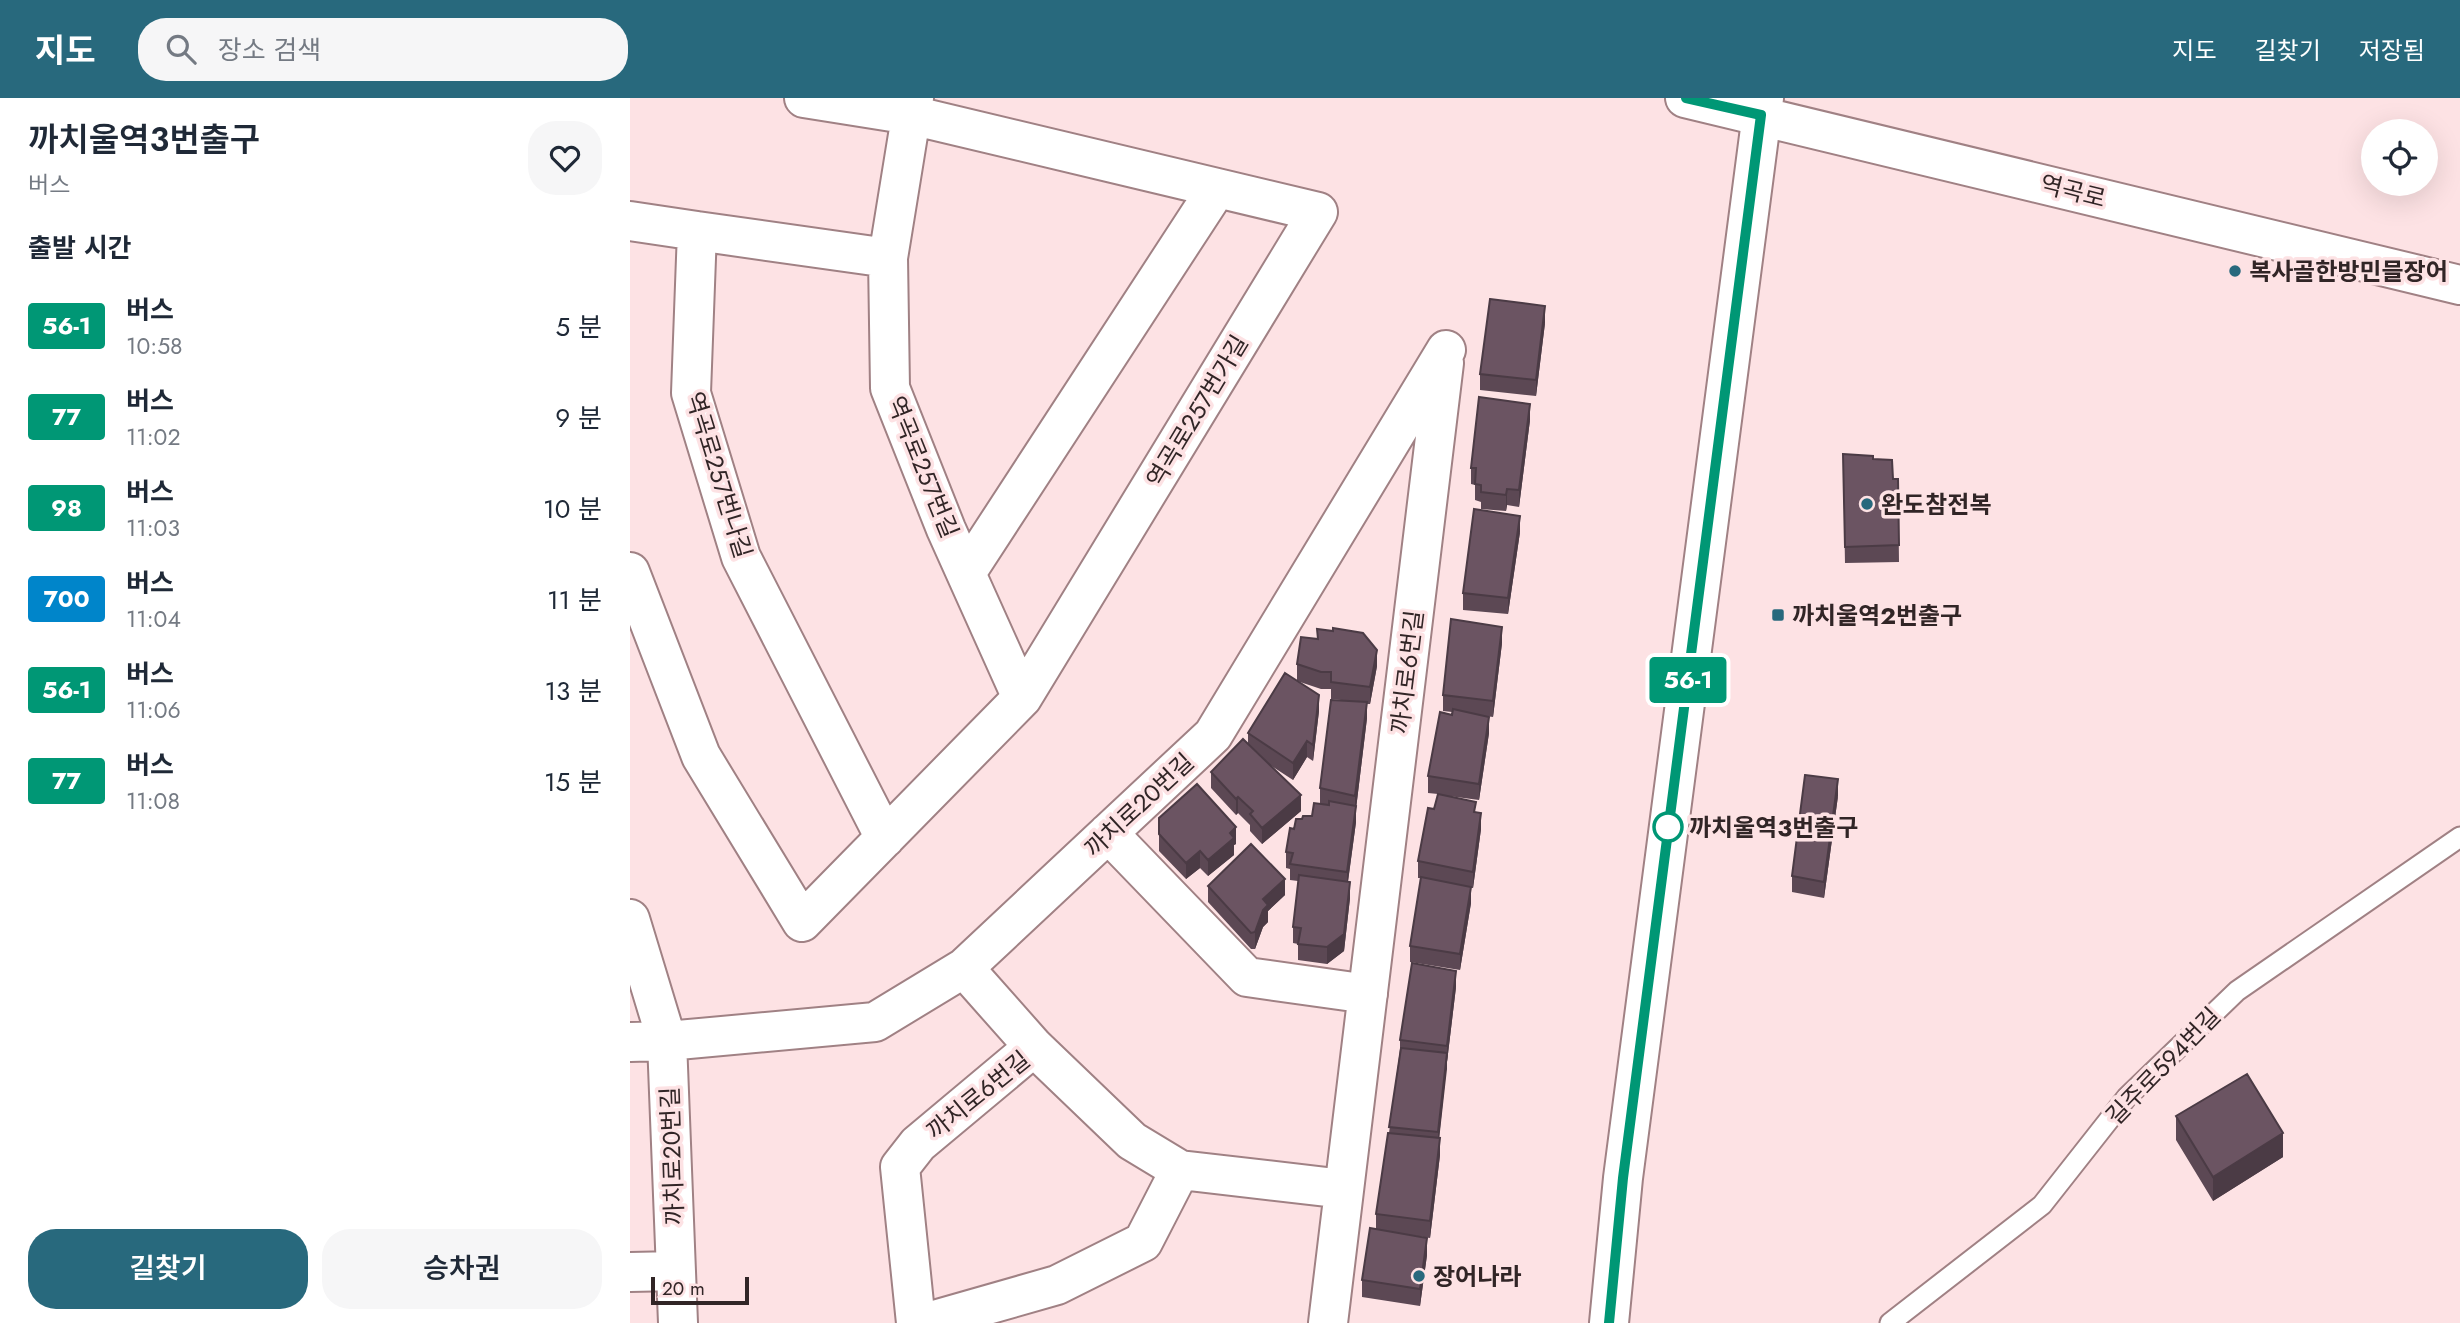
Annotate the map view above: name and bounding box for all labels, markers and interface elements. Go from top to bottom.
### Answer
search box [138,18,628,81]
text: 지도 [35,27,96,74]
icon: search [162,30,200,68]
text: 장소 검색 [218,31,321,69]
text: 지도 [2172,33,2217,68]
text: 길찾기 [2255,33,2321,68]
text: 저장됨 [2359,33,2425,68]
text: 까치울역3번출구 [28,116,260,163]
map controls [2361,119,2438,196]
button: locate [2361,119,2438,196]
button: heart [528,121,602,195]
street label: 역곡로 [2037,166,2109,216]
text: 버스 [28,168,70,202]
text: 출발 시간 [28,229,131,267]
place label: 복사골한방민믈장어 [2249,254,2448,289]
marker: 복사골한방민믈장어 [2227,263,2243,279]
text: 버스 [126,291,174,329]
text: 56-1 [42,308,91,343]
text: 5 분 [556,308,602,346]
street label: 역곡로257번가길 [1138,328,1256,494]
text: 10:58 [126,329,183,363]
text: 버스 [126,382,174,420]
street label: 역곡로257번나길 [677,388,761,562]
street label: 역곡로257번길 [879,391,967,543]
text: 77 [52,399,81,434]
text: 9 분 [555,399,602,437]
text: 11:02 [126,420,181,454]
text: 버스 [126,473,174,511]
place label: 완도참전복 [1881,487,1991,522]
text: 98 [51,490,82,525]
text: 10 분 [543,490,602,528]
marker: 완도참전복 [1859,496,1875,512]
text: 11:03 [126,511,180,545]
text: 버스 [126,564,174,602]
text: 700 [43,581,90,616]
text: 11 분 [547,581,602,619]
place label: 까치울역2번출구 [1792,598,1962,633]
text: 11:04 [126,602,181,636]
marker: 까치울역2번출구 [1770,607,1786,623]
street label: 까치로6번길 [1382,608,1432,736]
text: 버스 [126,655,174,693]
line badge: 56-1 [1639,657,1737,703]
text: 56-1 [1663,662,1713,697]
text: 56-1 [42,672,91,707]
text: 13 분 [544,672,602,710]
text: 11:06 [126,693,181,727]
street label: 까치로20번길 [1076,745,1202,865]
text: 버스 [126,746,174,784]
text: 77 [52,763,81,798]
text: 15 분 [544,763,602,801]
text: 11:08 [126,784,180,818]
place label: 까치울역3번출구 [1689,810,1858,845]
marker: 까치울역3번출구 [1653,812,1683,842]
street label: 길주로594번길 [2098,999,2228,1133]
street label: 까치로6번길 [919,1042,1037,1148]
street label: 까치로20번길 [652,1086,692,1226]
button: 길찾기 [28,1229,308,1309]
button: 승차권 [322,1229,602,1309]
place label: 장어나라 [1433,1259,1521,1294]
marker: 장어나라 [1411,1268,1427,1284]
scale bar [651,1274,749,1306]
text: 20 m [662,1275,705,1302]

